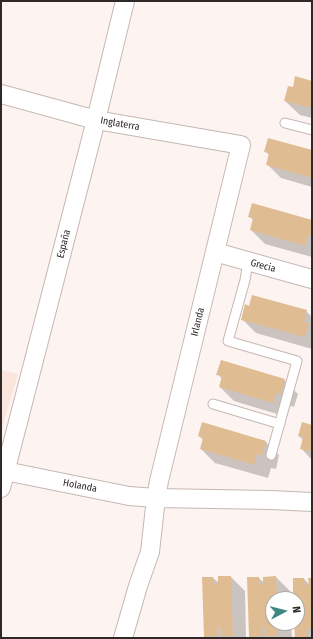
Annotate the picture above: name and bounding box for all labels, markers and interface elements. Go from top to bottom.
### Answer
street label: Inglaterra [99,115,141,133]
street label: España [55,228,73,260]
street label: Grecia [249,257,277,275]
street label: Irlanda [189,306,207,338]
street label: Holanda [62,477,98,495]
north arrow [265,591,305,631]
text: N [290,606,303,614]

